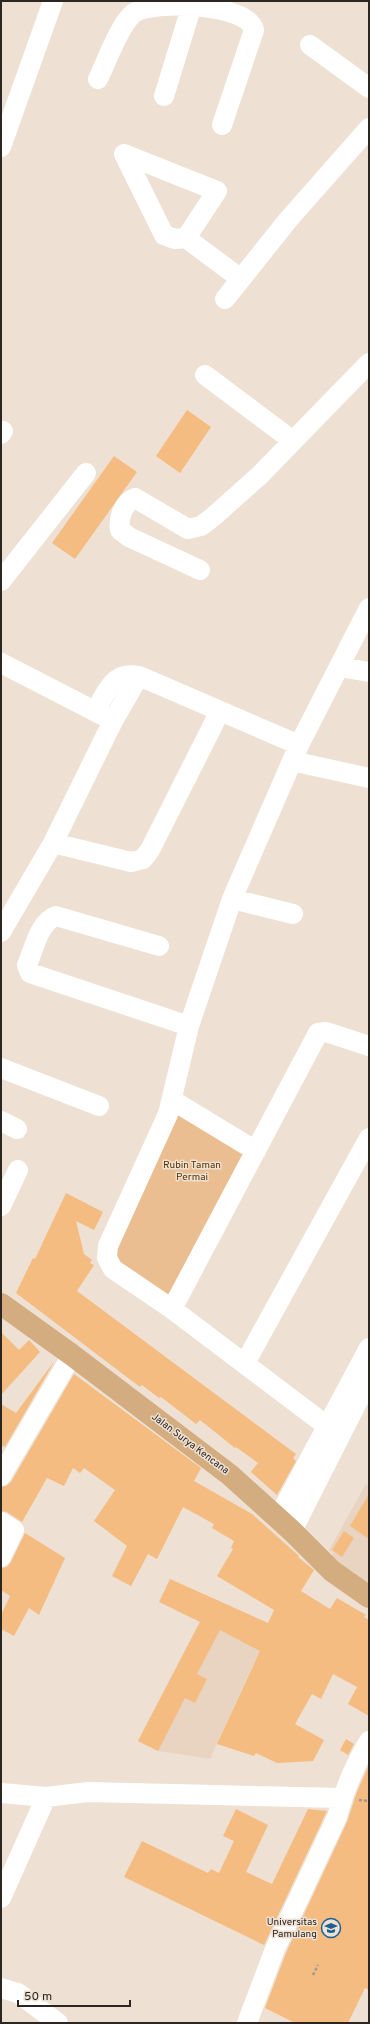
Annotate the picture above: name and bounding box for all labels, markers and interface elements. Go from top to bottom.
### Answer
park label: Rubin Taman Permai [163,1159,221,1184]
street label: Jalan Surya Kencana [149,1411,231,1477]
place label: Universitas Pamulang [267,1916,317,1941]
school or university icon: Universitas Pamulang [320,1917,342,1939]
scale bar [18,1982,130,2008]
text: 50 m [24,1989,52,2005]

